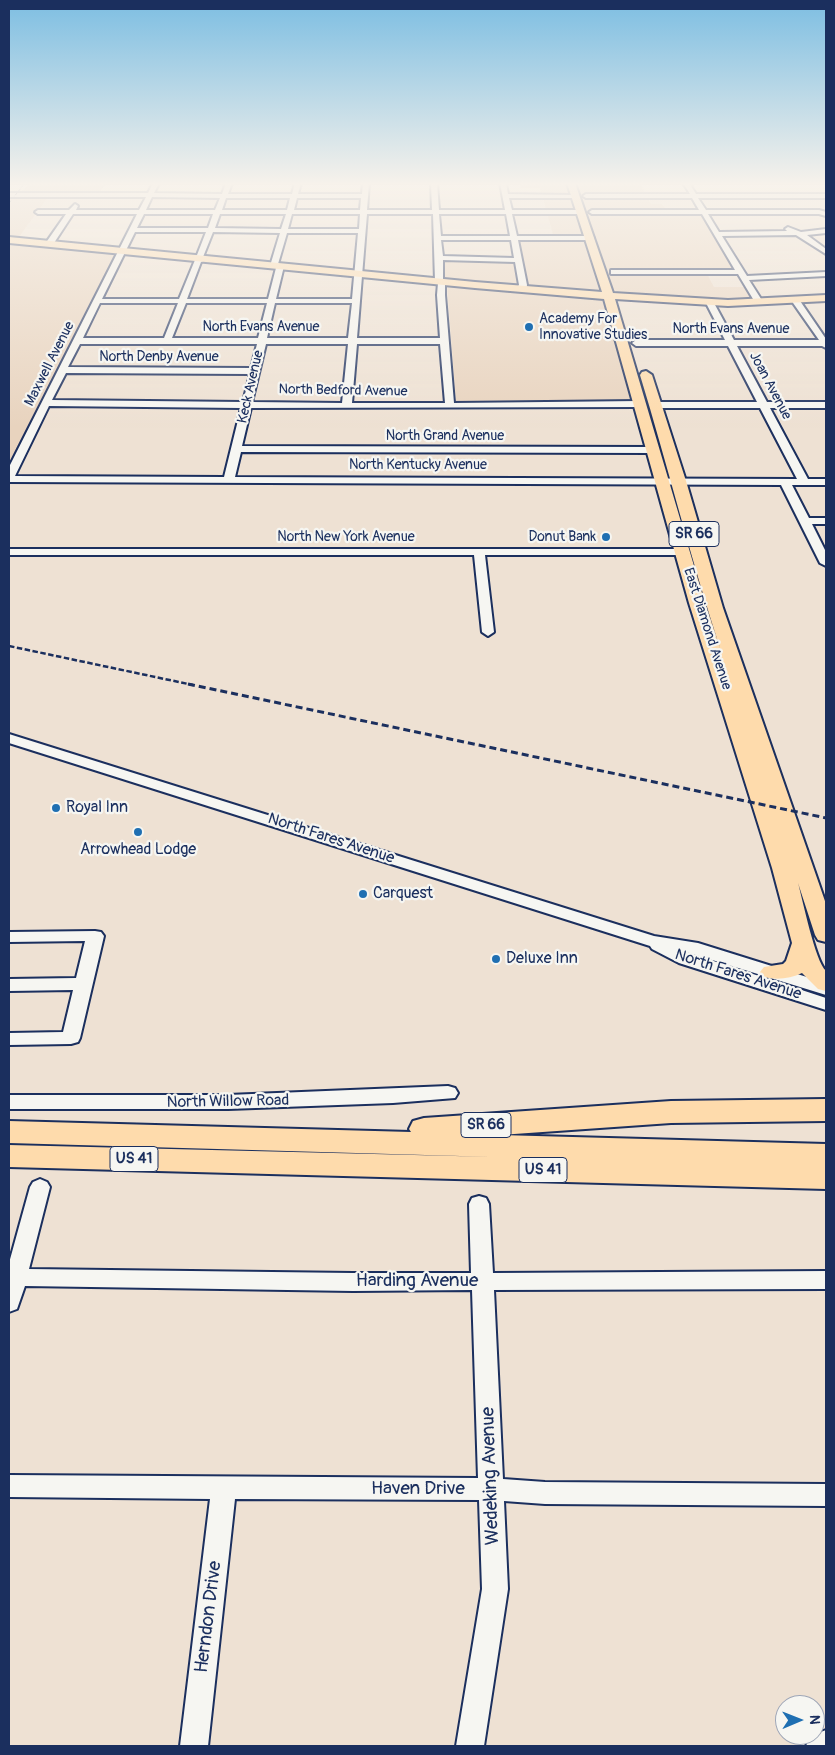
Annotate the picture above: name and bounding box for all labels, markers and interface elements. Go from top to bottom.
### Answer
place label: Academy For Innovative Studies [539,311,647,344]
street label: Maxwell Avenue [21,319,79,409]
street label: North Evans Avenue [203,319,319,335]
marker: Academy For Innovative Studies [523,321,535,333]
street label: North Evans Avenue [673,321,789,337]
street label: North Denby Avenue [99,349,219,365]
street label: Keck Avenue [234,349,268,425]
street label: Joan Avenue [745,349,795,423]
street label: North Bedford Avenue [278,381,408,401]
street label: North Grand Avenue [386,428,504,444]
street label: North Kentucky Avenue [349,457,487,473]
road number: SR 66 [669,522,719,546]
street label: North New York Avenue [277,529,415,545]
place label: Donut Bank [528,529,596,545]
marker: Donut Bank [600,531,612,543]
street label: East Diamond Avenue [679,566,735,692]
place label: Royal Inn [66,798,128,818]
marker: Royal Inn [50,802,62,814]
street label: North Fares Avenue [265,810,397,868]
marker: Arrowhead Lodge [132,826,144,838]
place label: Arrowhead Lodge [80,840,196,860]
place label: Carquest [373,884,433,904]
marker: Carquest [357,888,369,900]
street label: North Fares Avenue [672,946,804,1004]
place label: Deluxe Inn [506,949,578,969]
marker: Deluxe Inn [490,953,502,965]
street label: North Willow Road [167,1091,289,1113]
road number: SR 66 [461,1112,511,1138]
road number: US 41 [110,1146,158,1172]
road number: US 41 [519,1158,567,1182]
street label: Harding Avenue [356,1270,478,1292]
street label: Wedeking Avenue [477,1406,505,1546]
street label: Haven Drive [371,1478,465,1500]
street label: Herndon Drive [191,1560,227,1674]
north arrow [775,1695,825,1745]
text: N [806,1715,823,1725]

